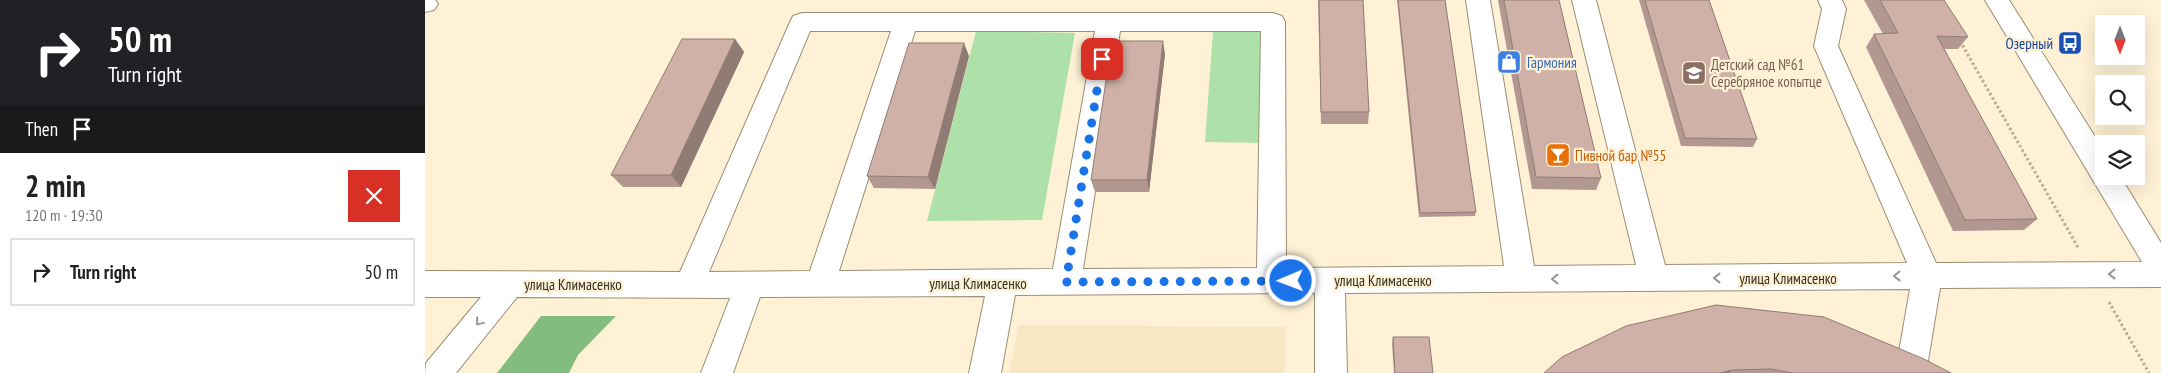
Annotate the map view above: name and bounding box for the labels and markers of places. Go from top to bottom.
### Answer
bus stop icon: Озерный [2057,30,2083,56]
place label: Озерный [2006,34,2053,53]
pin [1081,38,1123,80]
shop icon: Гармония [1496,49,1522,75]
place label: Гармония [1527,53,1577,72]
place label: Детский сад №61 Серебряное копытце [1711,55,1822,91]
school or university icon: Детский сад №61 Серебряное копытце [1681,60,1707,86]
bar icon: Пивной бар №55 [1545,142,1571,168]
place label: Пивной бар №55 [1575,146,1666,165]

